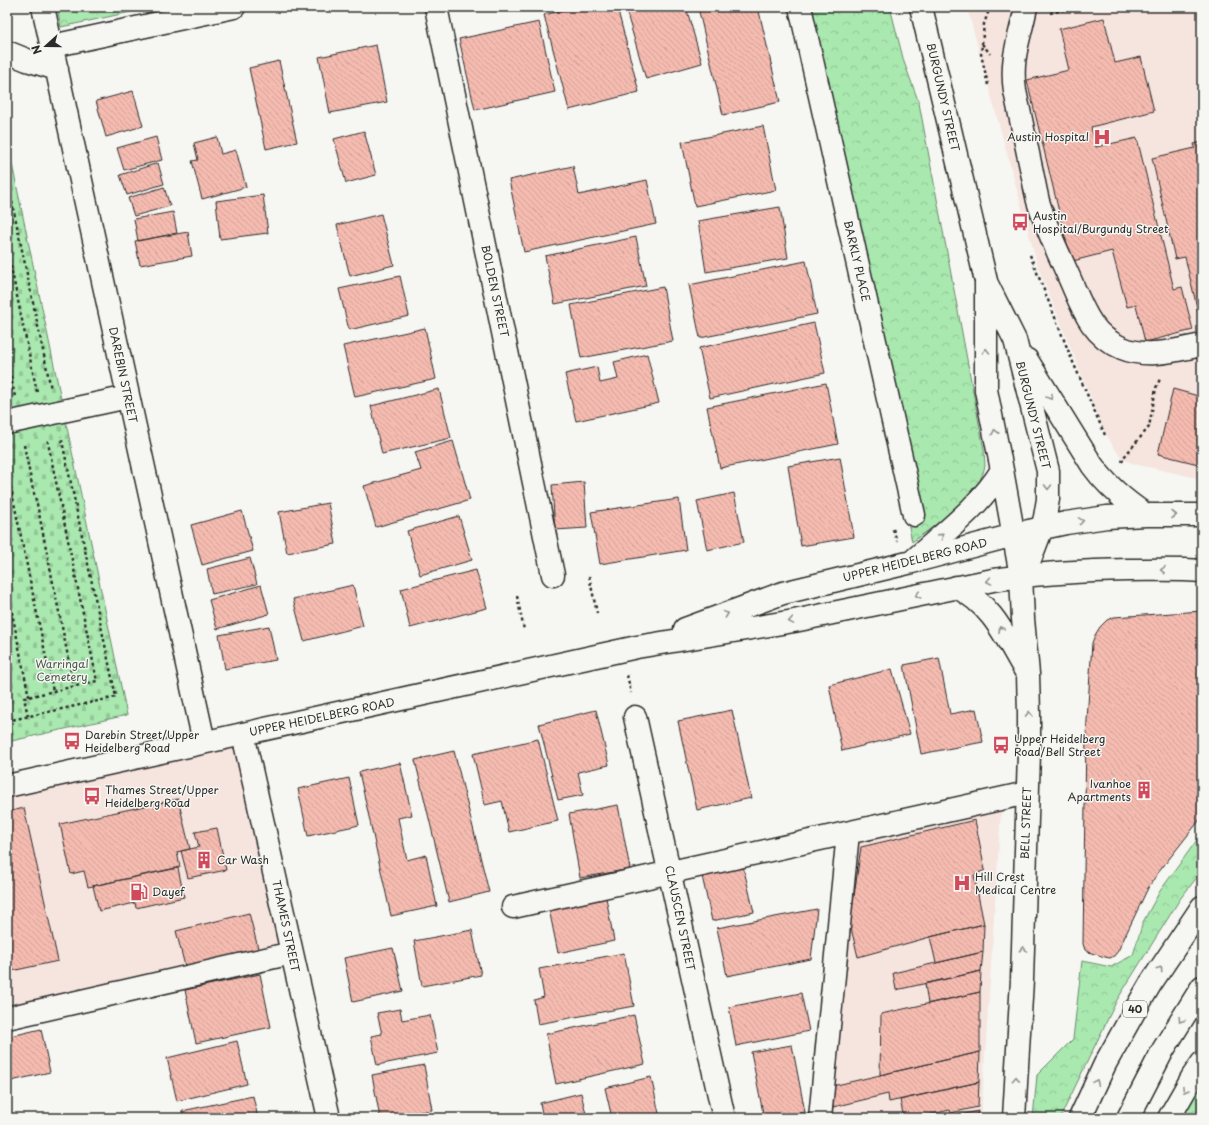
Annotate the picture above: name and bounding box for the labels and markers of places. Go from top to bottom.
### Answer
hospital icon: Austin Hospital [1092,127,1112,147]
place label: Austin Hospital [1007,128,1089,145]
place label: Austin Hospital/Burgundy Street [1033,207,1169,237]
bus stop icon: Austin Hospital/Burgundy Street [1010,212,1030,232]
place label: Darebin Street/Upper Heidelberg Road [85,726,199,756]
place label: Upper Heidelberg Road/Bell Street [1014,730,1105,760]
bus stop icon: Darebin Street/Upper Heidelberg Road [62,731,82,751]
bus stop icon: Upper Heidelberg Road/Bell Street [991,735,1011,755]
place label: Ivanhoe Apartments [1067,775,1131,805]
building icon: Ivanhoe Apartments [1134,780,1154,800]
place label: Thames Street/Upper Heidelberg Road [105,781,219,811]
bus stop icon: Thames Street/Upper Heidelberg Road [82,786,102,806]
building icon: Car Wash [194,850,214,870]
place label: Car Wash [217,851,269,868]
place label: Hill Crest Medical Centre [975,868,1056,898]
hospital icon: Hill Crest Medical Centre [952,873,972,893]
fuel station icon: Dayef [129,882,149,902]
place label: Dayef [152,883,185,900]

